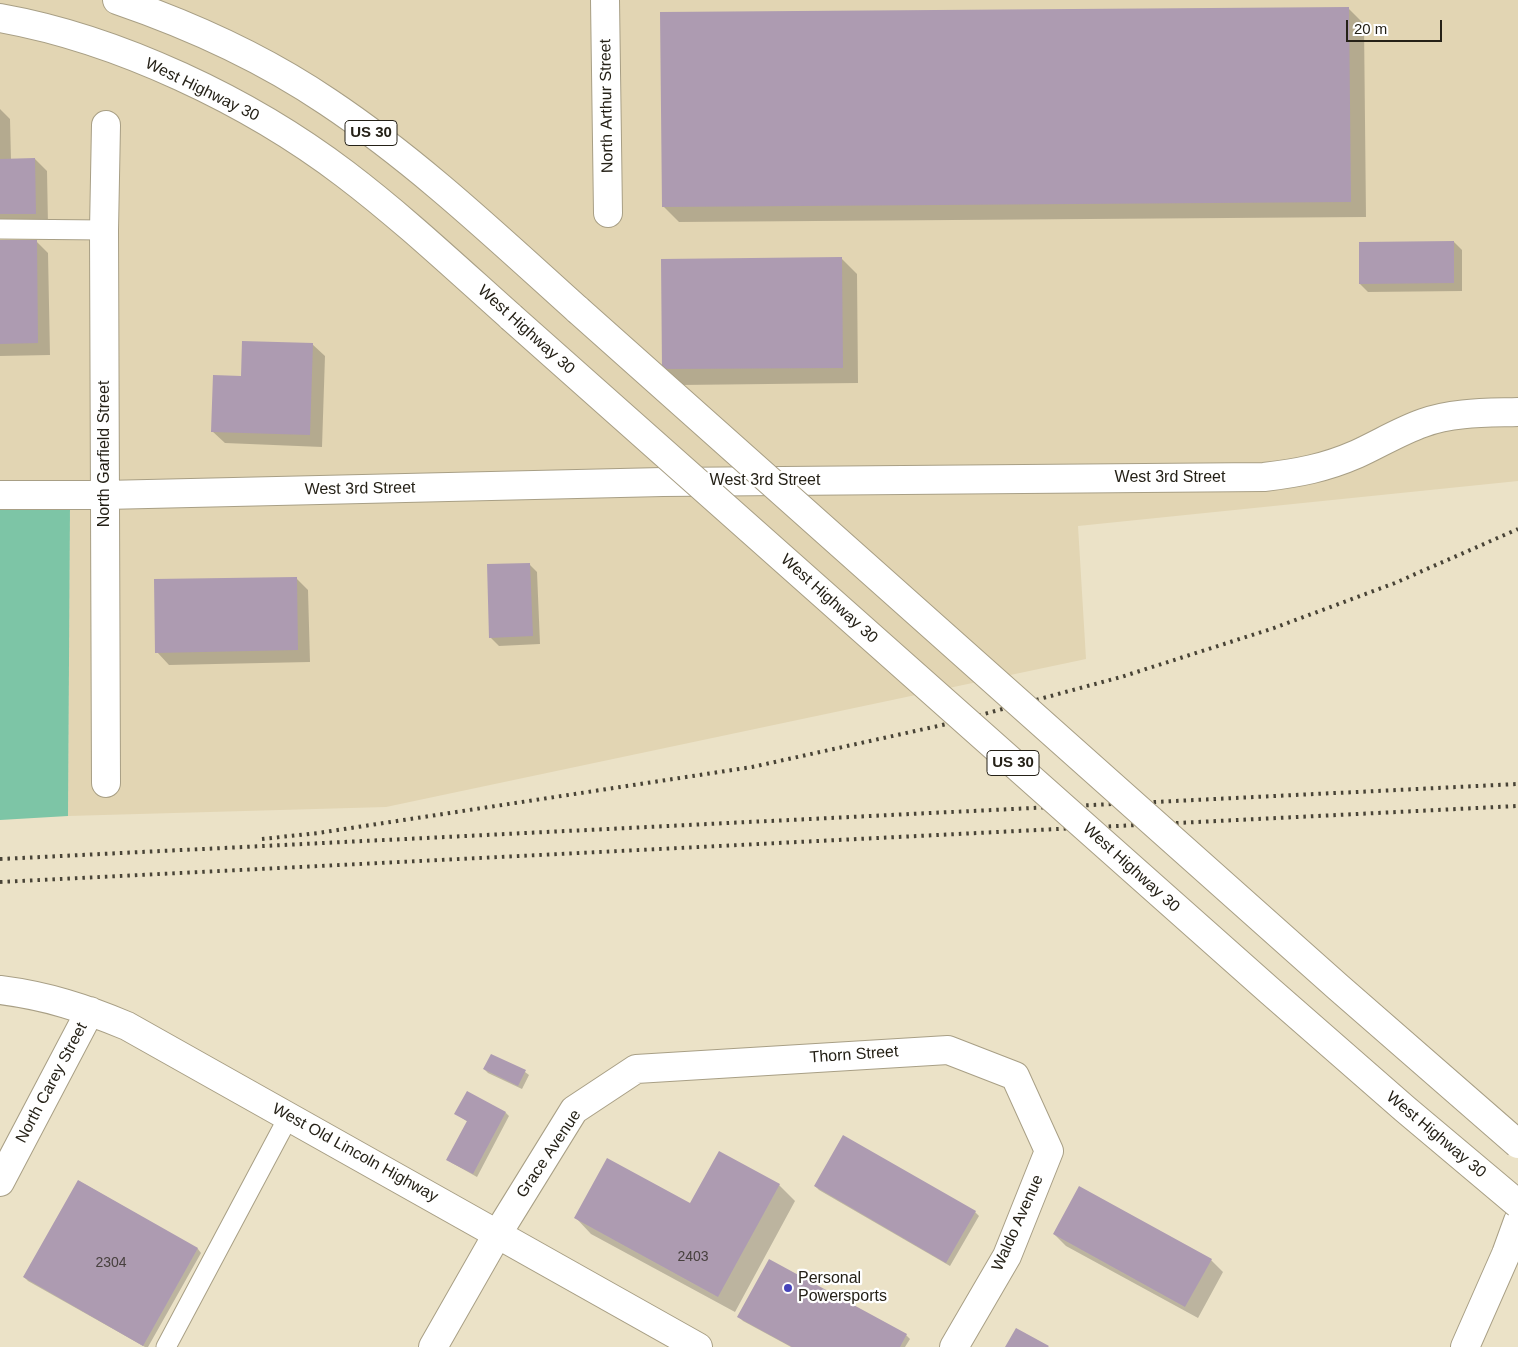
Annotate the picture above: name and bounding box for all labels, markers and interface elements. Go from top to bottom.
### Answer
scale bar [1348,10,1444,42]
text: 20 m [1354,20,1387,37]
street label: North Arthur Street [596,39,618,173]
street label: West Highway 30 [142,54,262,126]
road number: US 30 [345,120,397,146]
street label: West Highway 30 [473,281,579,379]
street label: North Garfield Street [95,381,115,527]
street label: West 3rd Street [1115,468,1225,488]
street label: West 3rd Street [710,471,820,491]
street label: West 3rd Street [304,478,416,500]
street label: West Highway 30 [776,550,882,648]
road number: US 30 [987,750,1039,776]
street label: West Highway 30 [1078,819,1184,917]
street label: North Carey Street [12,1020,92,1146]
street label: Thorn Street [809,1042,899,1068]
street label: West Highway 30 [1382,1088,1490,1182]
street label: West Old Lincoln Highway [269,1099,441,1207]
street label: Grace Avenue [513,1106,585,1202]
street label: Waldo Avenue [988,1172,1048,1274]
house number: 2403 [677,1249,709,1265]
house number: 2304 [95,1255,127,1271]
place label: Personal Powersports [798,1269,887,1307]
marker: Personal Powersports [782,1282,794,1294]

